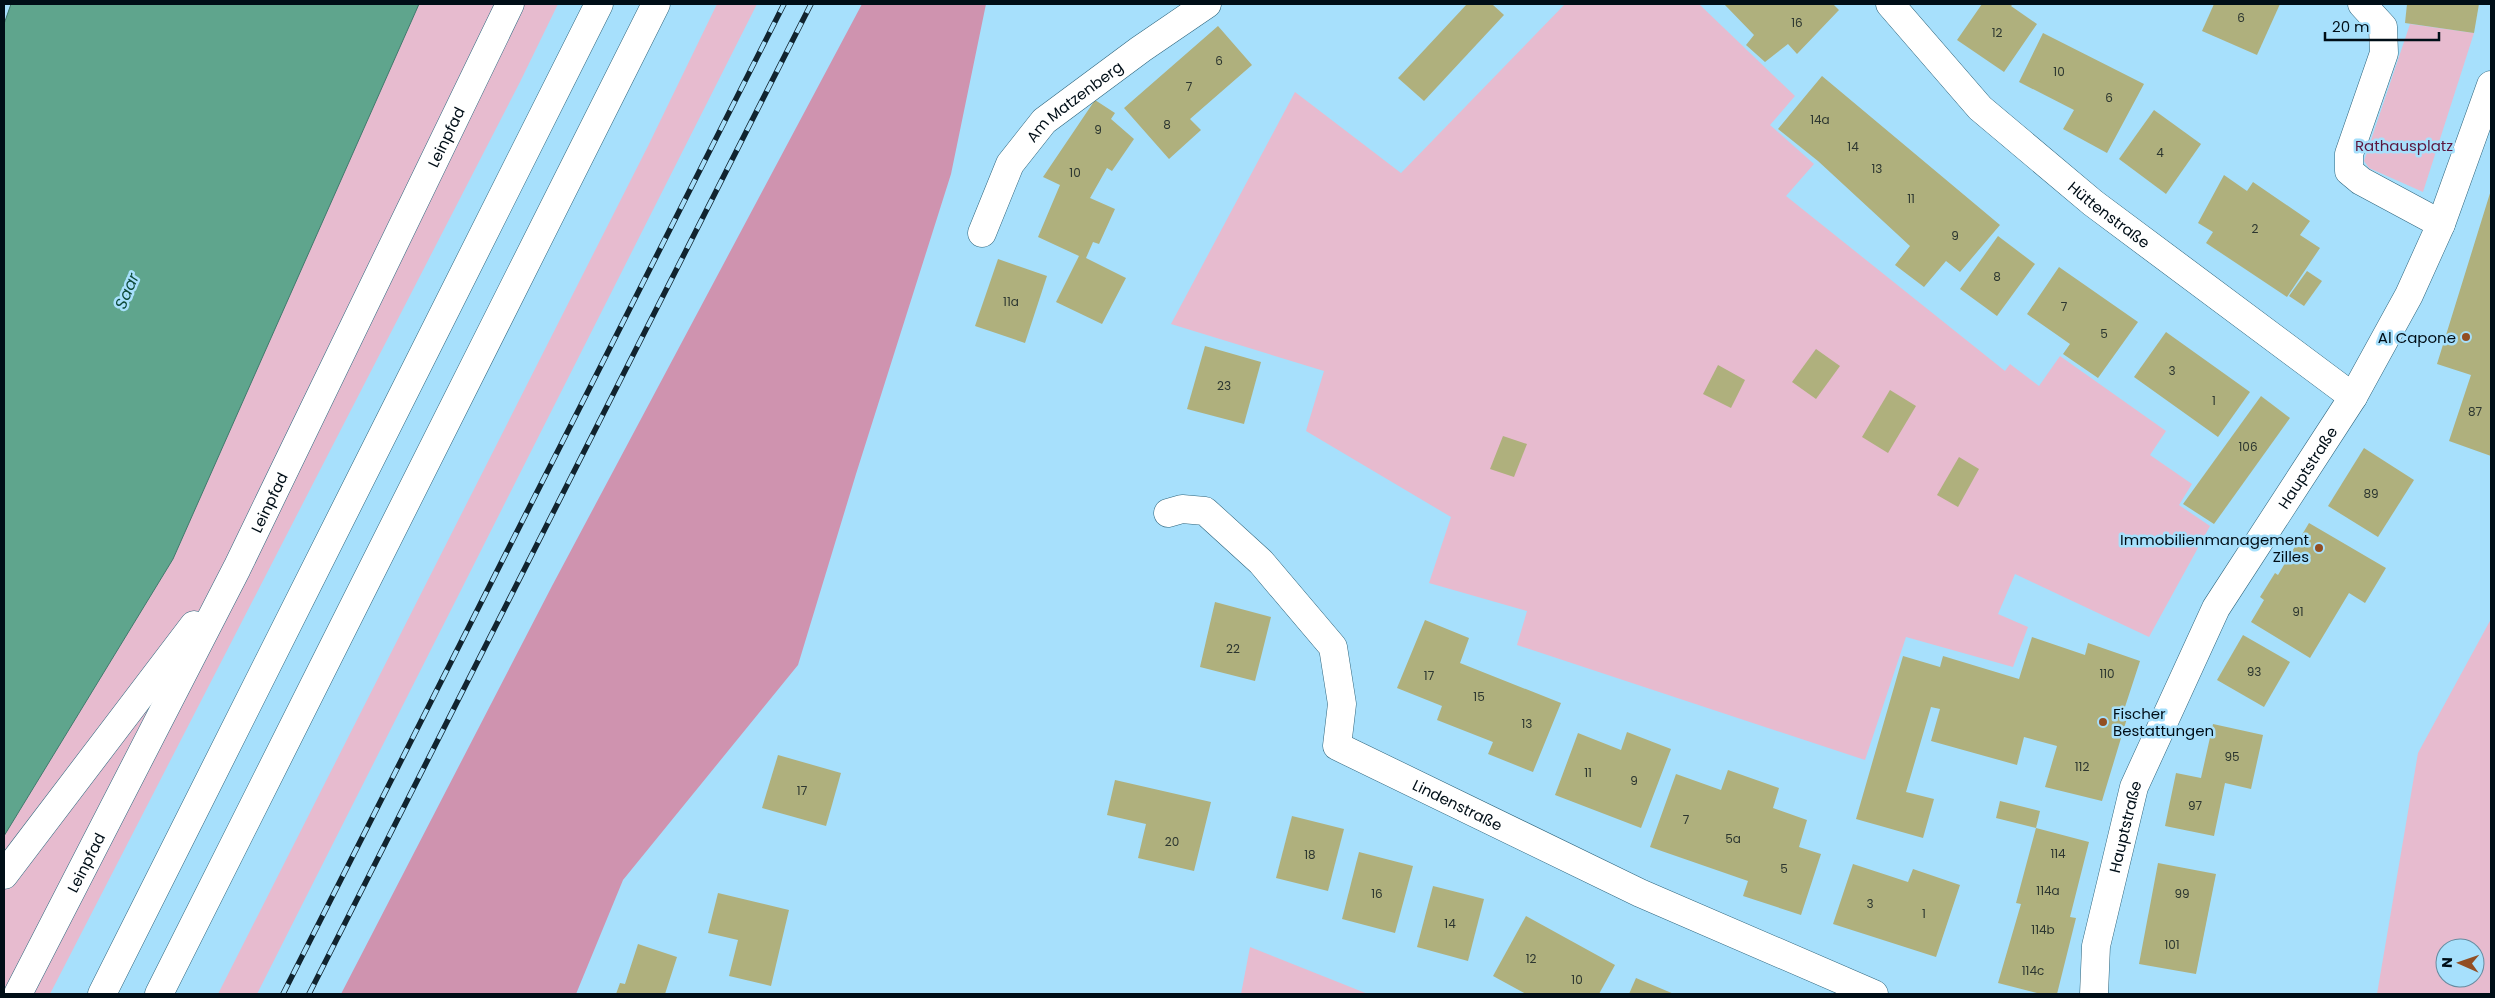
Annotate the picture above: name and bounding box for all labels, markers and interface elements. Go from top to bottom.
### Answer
house number: 6 [2237,9,2245,26]
scale bar [2325,10,2439,42]
house number: 16 [1791,14,1803,31]
text: 20 m [2332,16,2370,37]
house number: 12 [1992,24,2002,41]
house number: 6 [1215,52,1223,69]
street label: Am Matzenberg [1021,56,1127,146]
house number: 10 [2053,63,2065,80]
house number: 7 [1186,78,1193,95]
house number: 6 [2105,89,2113,106]
street label: Leinpfad [422,103,469,170]
house number: 14a [1810,111,1830,128]
house number: 8 [1163,116,1171,133]
house number: 9 [1094,121,1102,138]
park label: Rathausplatz [2355,135,2453,156]
house number: 14 [1847,138,1859,155]
house number: 4 [2156,144,2164,161]
house number: 13 [1872,160,1882,177]
house number: 10 [1069,164,1081,181]
street label: Hüttenstraße [2064,176,2155,253]
house number: 11 [1907,190,1915,207]
house number: 2 [2252,220,2259,237]
house number: 9 [1951,227,1959,244]
house number: 8 [1993,268,2001,285]
water label: Saar [109,269,145,312]
house number: 11a [1003,293,1019,310]
house number: 7 [2061,298,2068,315]
house number: 5 [2100,325,2108,342]
place label: Al Capone [2378,327,2456,348]
marker: Al Capone [2460,331,2472,343]
house number: 3 [2168,362,2176,379]
house number: 23 [1217,377,1231,394]
house number: 1 [2212,392,2216,409]
house number: 87 [2468,403,2483,420]
street label: Hauptstraße [2273,422,2342,513]
house number: 106 [2239,438,2258,455]
street label: Leinpfad [245,469,292,536]
house number: 89 [2363,485,2379,502]
place label: Immobilienmanagement Zilles [2120,529,2309,567]
marker: Immobilienmanagement Zilles [2313,542,2325,554]
house number: 91 [2292,603,2304,620]
house number: 22 [1226,640,1240,657]
house number: 93 [2247,663,2261,680]
house number: 110 [2099,665,2115,682]
house number: 17 [1424,667,1435,684]
house number: 15 [1473,688,1485,705]
place label: Fischer Bestattungen [2113,703,2214,741]
house number: 13 [1522,715,1532,732]
marker: Fischer Bestattungen [2097,716,2109,728]
house number: 95 [2224,748,2240,765]
house number: 112 [2075,758,2089,775]
house number: 11 [1584,764,1592,781]
house number: 9 [1630,772,1638,789]
street label: Lindenstraße [1409,774,1506,835]
street label: Hauptstraße [2103,777,2146,875]
house number: 17 [797,782,808,799]
house number: 97 [2188,797,2202,814]
house number: 7 [1683,811,1690,828]
street label: Leinpfad [62,829,110,896]
house number: 5a [1725,830,1741,847]
house number: 20 [1165,833,1179,850]
house number: 114 [2050,845,2066,862]
house number: 18 [1304,846,1316,863]
house number: 5 [1780,860,1788,877]
house number: 114a [2036,882,2060,899]
house number: 16 [1371,885,1383,902]
house number: 99 [2174,885,2190,902]
house number: 3 [1866,895,1874,912]
house number: 1 [1922,905,1926,922]
house number: 14 [1444,915,1456,932]
house number: 114b [2031,921,2055,938]
house number: 101 [2164,936,2180,953]
north arrow [2435,938,2485,988]
house number: 12 [1526,950,1536,967]
text: N [2437,957,2457,968]
house number: 114c [2022,962,2044,979]
house number: 10 [1571,971,1583,988]

